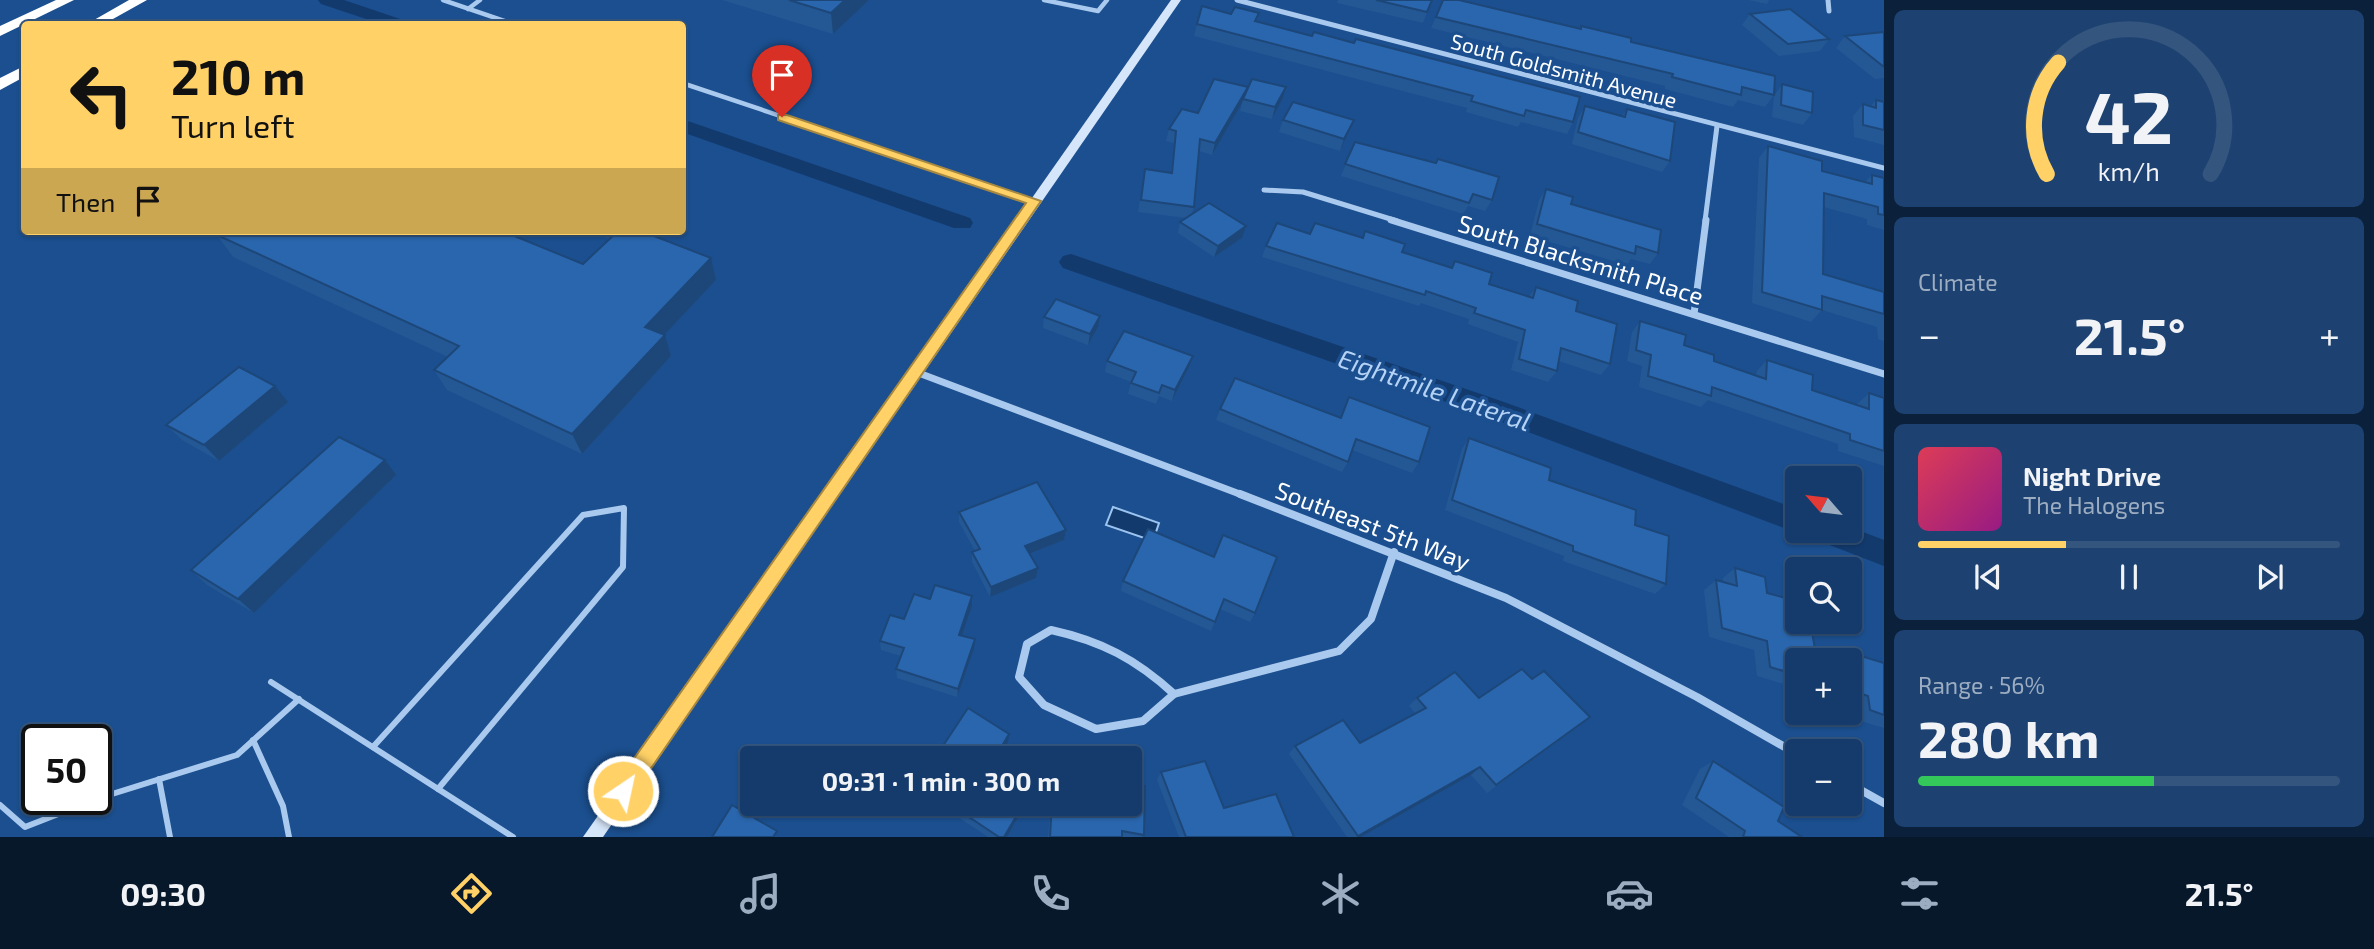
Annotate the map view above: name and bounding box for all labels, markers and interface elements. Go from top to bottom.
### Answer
street label: South Goldsmith Avenue [1448,28,1680,112]
pin [752,45,812,117]
text: 210 m [171,46,305,105]
icon: left [56,49,147,140]
icon: arrive [763,56,801,94]
text: 42 [2085,72,2173,160]
text: Turn left [171,106,295,144]
text: km/h [2098,156,2160,186]
icon: arrive [129,182,167,220]
text: Then [56,186,115,217]
street label: South Blacksmith Place [1455,208,1707,310]
text: Climate [1918,268,1998,296]
text: 21.5° [2074,303,2186,365]
text: − [1918,311,1940,357]
text: + [2319,311,2340,357]
water label: Eightmile Lateral [1335,342,1535,436]
text: Night Drive [2023,460,2161,491]
north arrow [1785,466,1862,542]
map controls [1785,466,1862,816]
street label: Southeast 5th Way [1272,475,1475,576]
text: The Halogens [2023,491,2165,519]
button: search [1785,557,1862,634]
icon: previous [1969,558,2007,596]
icon: pause [2110,558,2148,596]
icon: next [2251,558,2289,596]
button: + [1785,648,1862,725]
text: Range · 56% [1918,671,2045,699]
text: 280 km [1918,706,2100,768]
speed limit sign: 50 [21,724,112,815]
button: − [1785,739,1862,816]
position arrow [586,754,660,828]
text: 09:31 · 1 min · 300 m [822,765,1060,796]
icon: directions [447,869,496,918]
icon: music [736,869,785,918]
icon: phone [1026,869,1075,918]
icon: climate [1316,869,1365,918]
icon: car [1605,869,1654,918]
icon: filters [1895,869,1944,918]
text: 09:30 [120,874,206,912]
text: 21.5° [2185,874,2254,912]

